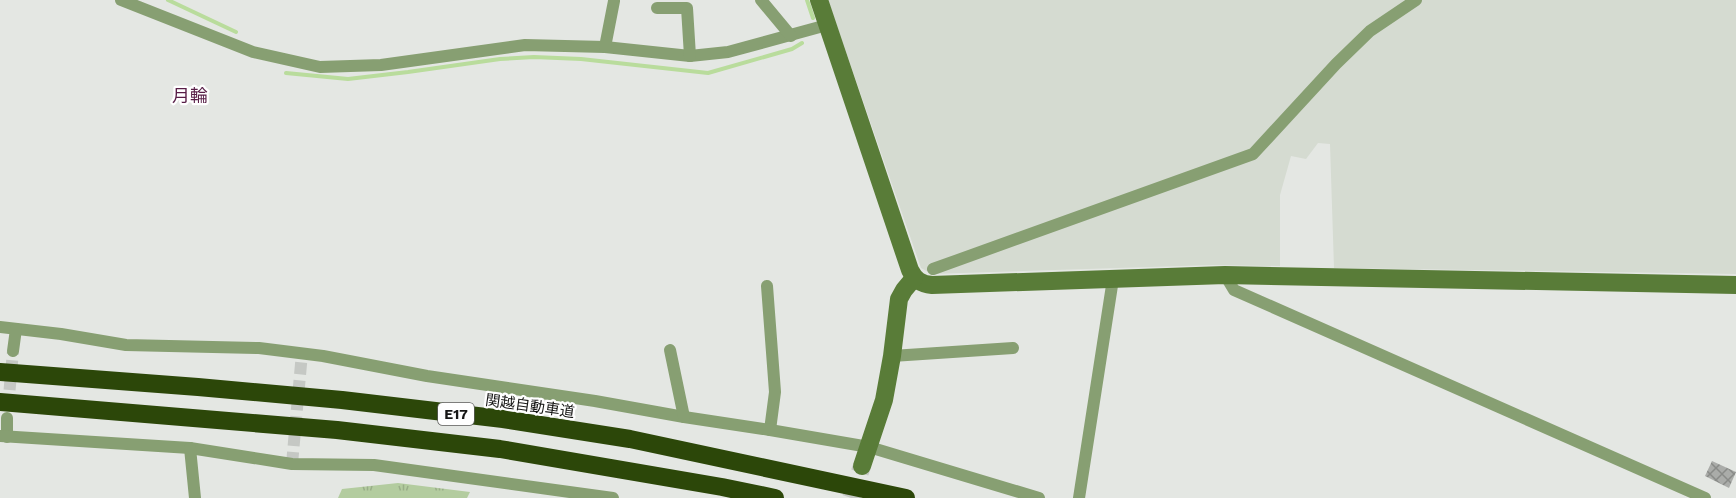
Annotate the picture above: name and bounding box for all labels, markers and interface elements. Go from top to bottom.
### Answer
district label: 月輪 [172,85,208,106]
street label: 関越自動車道 [484,391,576,421]
road number: E17 [438,403,474,425]

